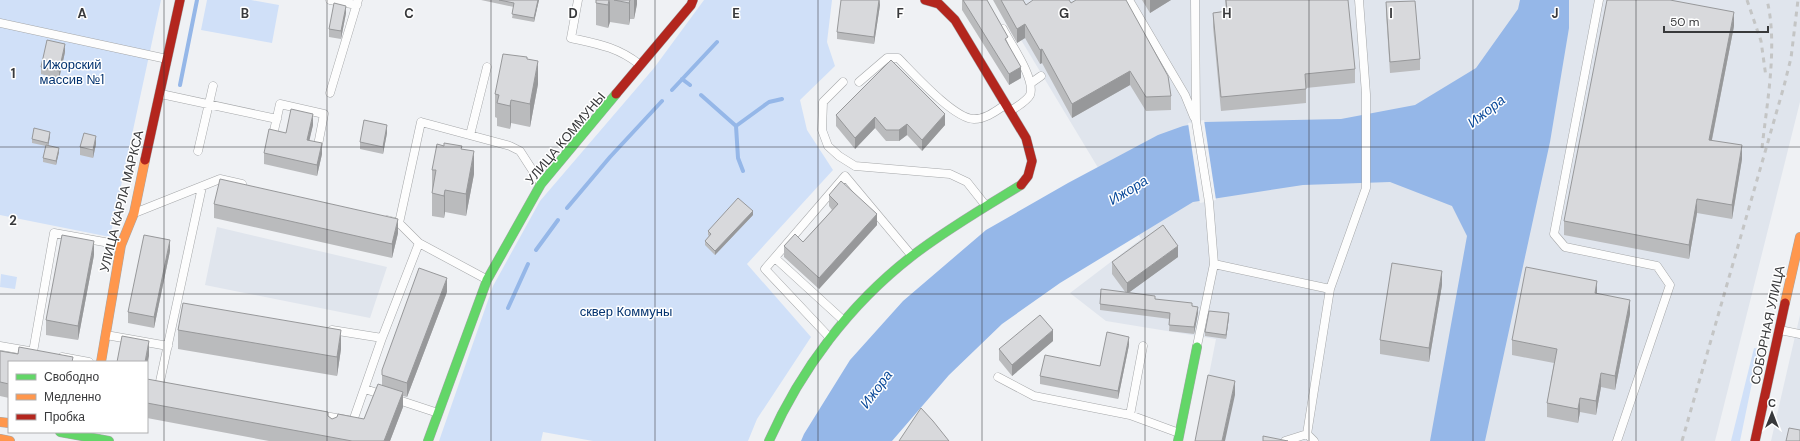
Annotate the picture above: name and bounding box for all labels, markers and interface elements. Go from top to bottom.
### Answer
text: A [77,5,87,22]
text: B [241,5,249,22]
text: C [404,5,414,22]
text: D [568,5,578,22]
text: E [732,5,740,22]
text: F [896,5,904,22]
text: G [1059,5,1069,22]
text: H [1222,5,1232,22]
text: I [1389,5,1393,22]
text: J [1551,5,1559,22]
scale bar [1664,8,1768,34]
text: 50 m [1670,14,1699,30]
park label: Ижорский массив №1 [40,56,104,88]
text: 1 [11,65,15,82]
street label: УЛИЦА КОММУНЫ [522,88,609,188]
water label: Ижора [1464,91,1509,131]
street label: УЛИЦА КАРЛА МАРКСА [96,128,147,274]
water label: Ижора [1105,171,1151,209]
text: 2 [9,212,17,229]
street label: СОБОРНАЯ УЛИЦА [1747,264,1788,386]
park label: сквер Коммуны [580,303,672,320]
legend [8,361,148,433]
water label: Ижора [856,366,896,412]
text: Свободно [44,369,99,385]
text: Медленно [44,389,101,405]
north arrow [1752,393,1792,433]
text: С [1768,396,1776,410]
text: Пробка [44,409,85,425]

